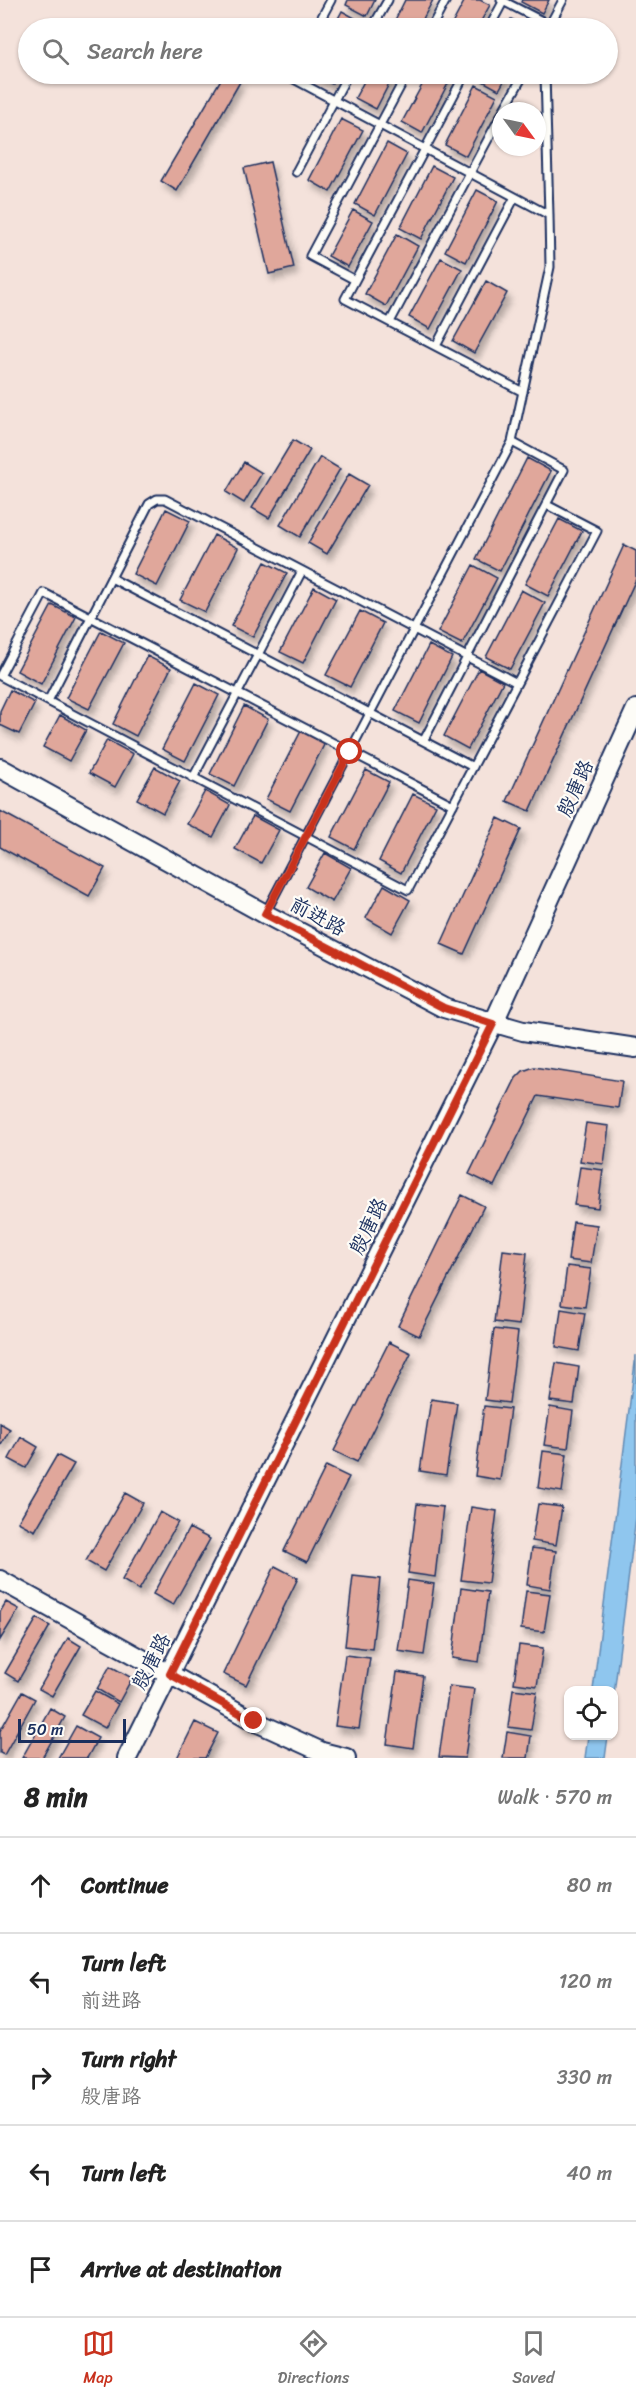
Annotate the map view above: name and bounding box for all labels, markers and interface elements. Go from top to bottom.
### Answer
search box [18,18,618,84]
text: Search here [87,32,203,71]
icon: search [39,35,72,68]
north arrow [492,102,546,156]
route start [336,738,362,764]
street label: 殷唐路 [547,753,604,823]
street label: 前进路 [283,887,353,946]
street label: 殷唐路 [340,1191,398,1261]
street label: 殷唐路 [122,1626,181,1696]
map controls [564,1686,618,1740]
button: locate [564,1686,618,1740]
route end [240,1707,266,1733]
text: 50 m [27,1715,63,1744]
scale bar [18,1716,126,1744]
text: 8 min [24,1774,88,1820]
text: Walk · 570 m [498,1780,612,1815]
text: Continue [81,1866,169,1905]
text: 80 m [567,1868,612,1903]
icon: ahead [24,1869,57,1902]
text: Turn left [81,1944,166,1983]
text: 120 m [559,1964,612,1999]
icon: left [24,1965,57,1998]
text: 前进路 [81,1983,141,2018]
text: Turn right [81,2040,176,2079]
text: 330 m [557,2060,612,2095]
icon: right [24,2061,57,2094]
text: 殷唐路 [81,2079,141,2114]
text: Turn left [81,2154,166,2193]
text: 40 m [566,2156,612,2191]
icon: left [24,2157,57,2190]
text: Arrive at destination [81,2250,282,2289]
icon: arrive [24,2253,57,2286]
tab: Map [82,2327,115,2392]
tab: Directions [278,2327,349,2392]
tab: Saved [512,2327,554,2392]

